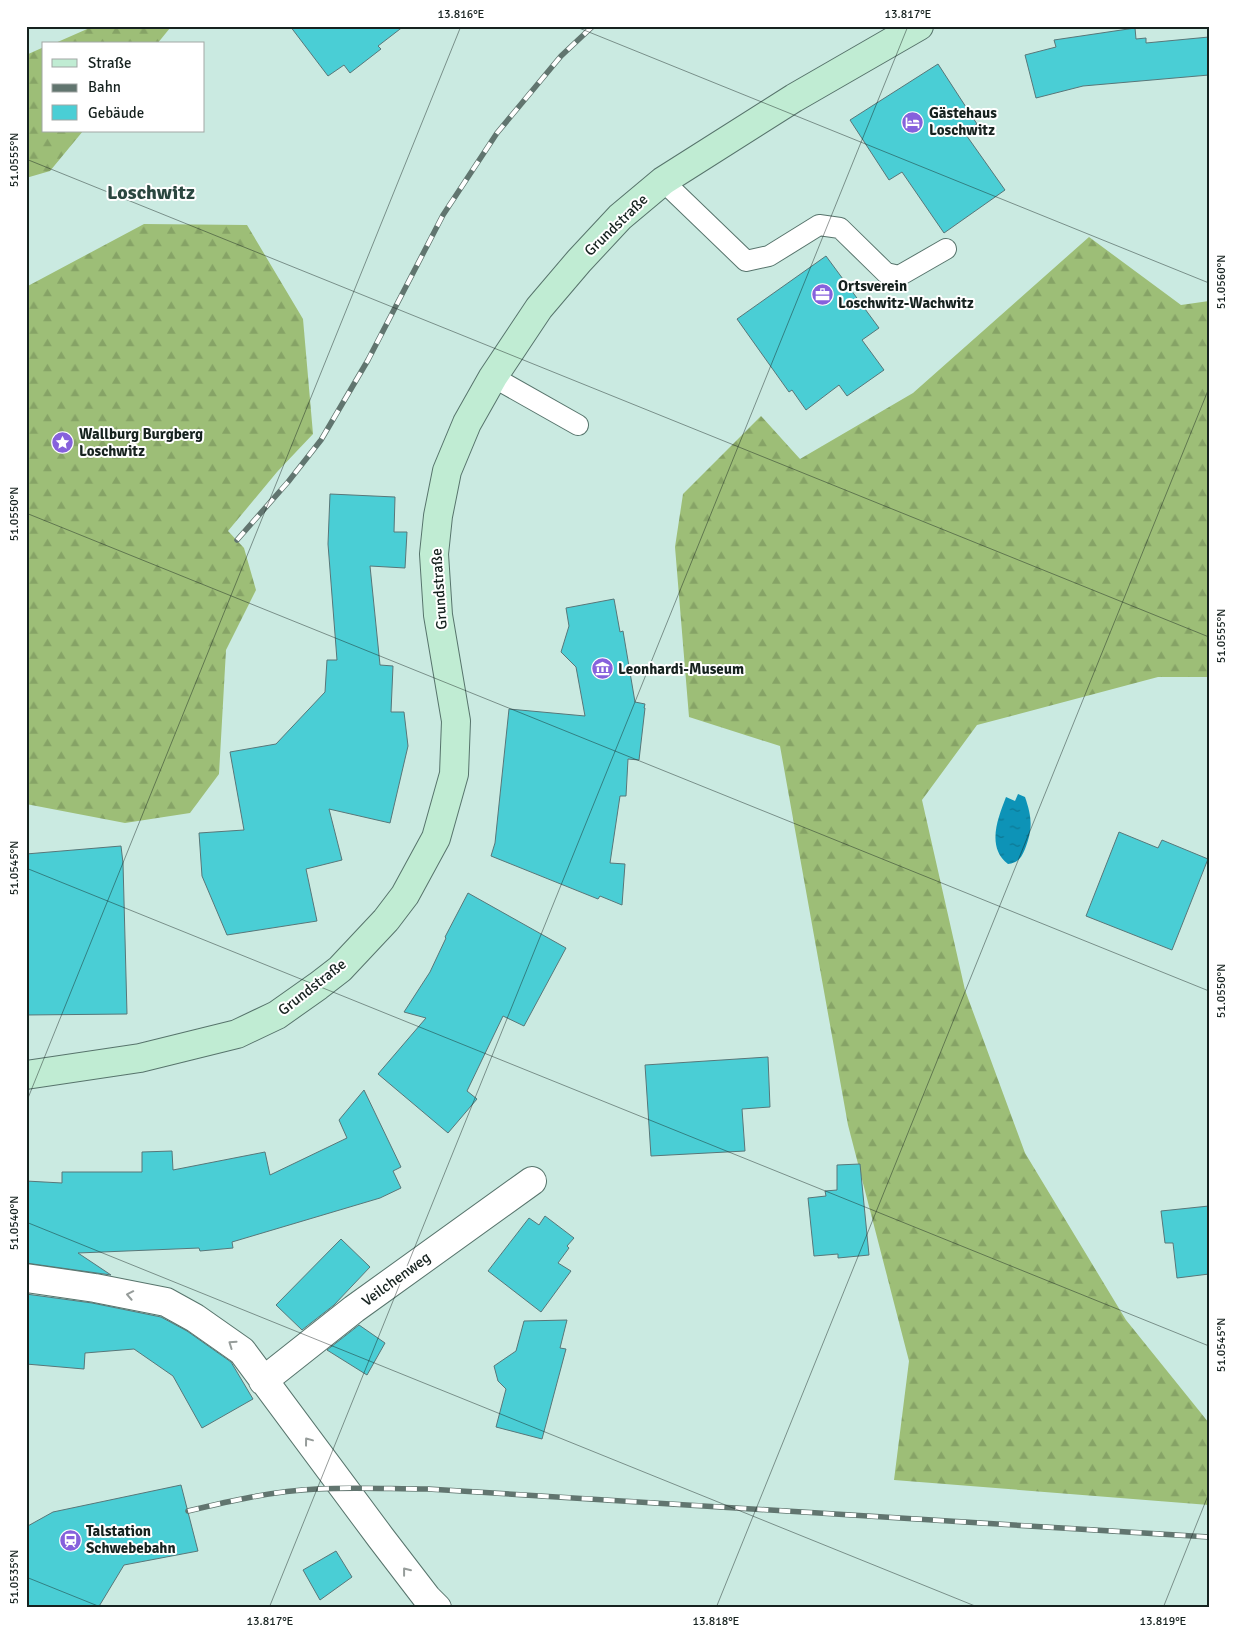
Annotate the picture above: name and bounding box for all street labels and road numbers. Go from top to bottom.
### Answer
street label: Grundstraße [581,190,651,260]
street label: Grundstraße [427,548,451,630]
street label: Grundstraße [274,955,350,1019]
street label: Veilchenweg [358,1248,434,1310]

